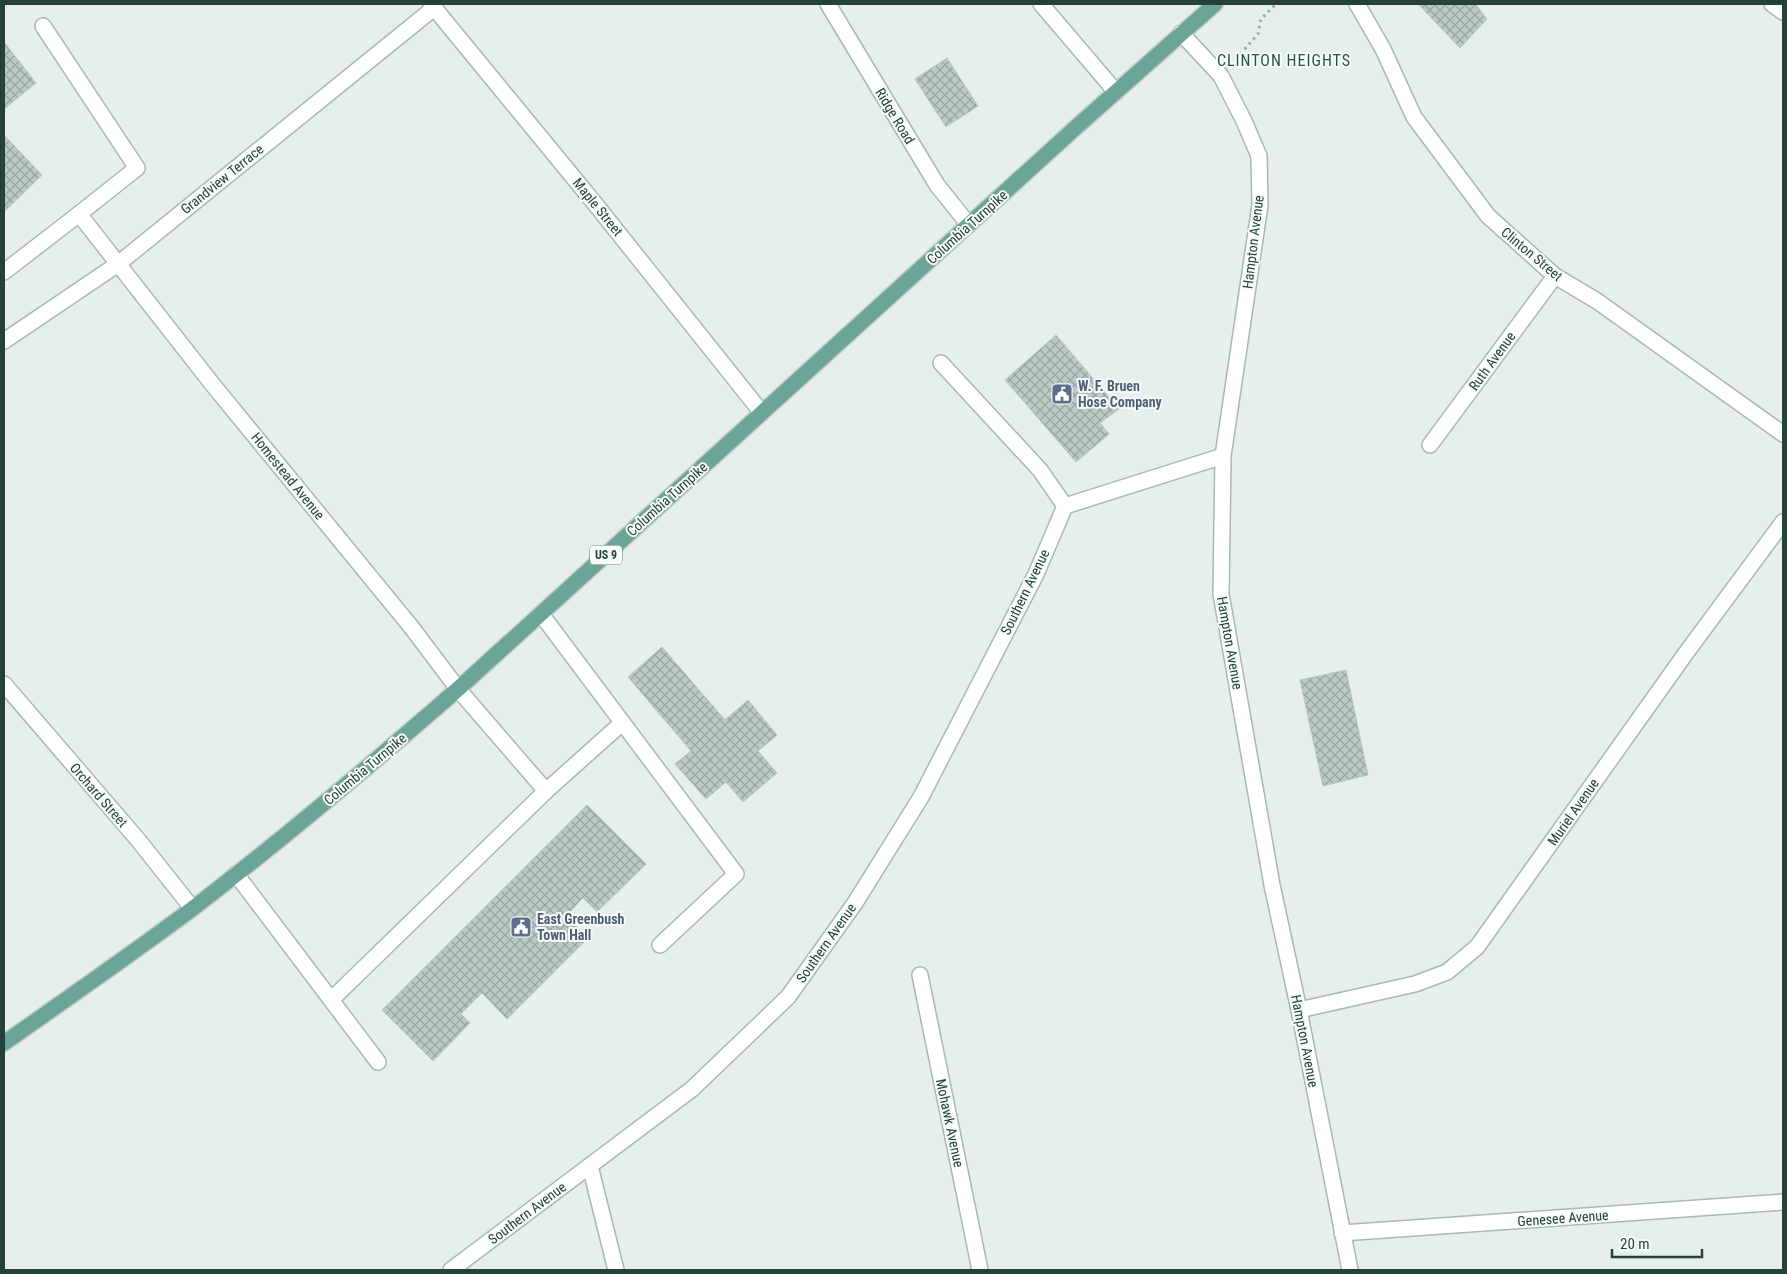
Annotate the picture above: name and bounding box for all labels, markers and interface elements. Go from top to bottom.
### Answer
district label: CLINTON HEIGHTS [1217,51,1351,70]
street label: Ridge Road [872,85,918,147]
street label: Grandview Terrace [177,141,267,217]
street label: Maple Street [570,175,626,239]
street label: Columbia Turnpike [924,186,1011,267]
street label: Hampton Avenue [1239,194,1267,290]
street label: Clinton Street [1498,224,1566,284]
street label: Ruth Avenue [1465,328,1519,393]
place label: W. F. Bruen Hose Company [1078,378,1163,410]
public building icon: W. F. Bruen Hose Company [1050,382,1074,406]
street label: Homestead Avenue [248,429,328,523]
street label: Columbia Turnpike [624,458,711,539]
road number: US 9 [590,546,622,564]
street label: Southern Avenue [997,546,1053,637]
street label: Hampton Avenue [1214,595,1246,691]
street label: Columbia Turnpike [321,730,410,808]
street label: Orchard Street [67,760,131,830]
street label: Muriel Avenue [1544,775,1602,849]
street label: Southern Avenue [793,900,859,986]
place label: East Greenbush Town Hall [537,911,625,943]
public building icon: East Greenbush Town Hall [509,915,533,939]
street label: Hampton Avenue [1288,993,1322,1089]
street label: Mohawk Avenue [933,1077,967,1169]
street label: Southern Avenue [485,1178,569,1247]
street label: Genesee Avenue [1517,1207,1609,1229]
scale bar [1612,1226,1702,1258]
text: 20 m [1620,1235,1650,1253]

